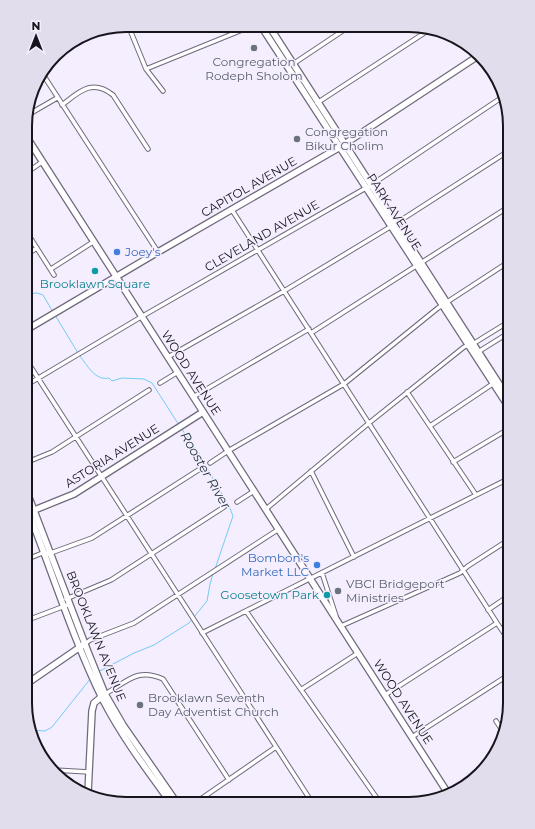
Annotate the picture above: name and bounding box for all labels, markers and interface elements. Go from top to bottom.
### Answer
north arrow [16,16,56,56]
text: N [32,19,40,33]
marker: Congregation Rodeph Sholom [249,43,259,53]
place label: Congregation Rodeph Sholom [205,54,303,83]
place label: Congregation Bikur Cholim [305,124,388,153]
marker: Congregation Bikur Cholim [292,134,302,144]
street label: CAPITOL AVENUE [198,153,299,220]
street label: PARK AVENUE [364,170,425,253]
street label: CLEVELAND AVENUE [202,197,322,275]
place label: Joey's [124,244,161,259]
marker: Joey's [112,247,122,257]
marker: Brooklawn Square [90,266,100,276]
place label: Brooklawn Square [40,276,150,291]
street label: WOOD AVENUE [158,328,224,418]
street label: ASTORIA AVENUE [62,420,162,491]
water label: Rooster River [177,429,235,512]
place label: Bombon's Market LLC [241,550,309,579]
marker: Bombon's Market LLC [312,560,322,570]
street label: BROOKLAWN AVENUE [63,568,130,703]
place label: VBCI Bridgeport Ministries [346,576,445,605]
marker: VBCI Bridgeport Ministries [333,586,343,596]
place label: Goosetown Park [220,587,320,602]
marker: Goosetown Park [322,590,332,600]
street label: WOOD AVENUE [370,657,436,747]
place label: Brooklawn Seventh Day Adventist Church [148,690,279,719]
marker: Brooklawn Seventh Day Adventist Church [135,700,145,710]

